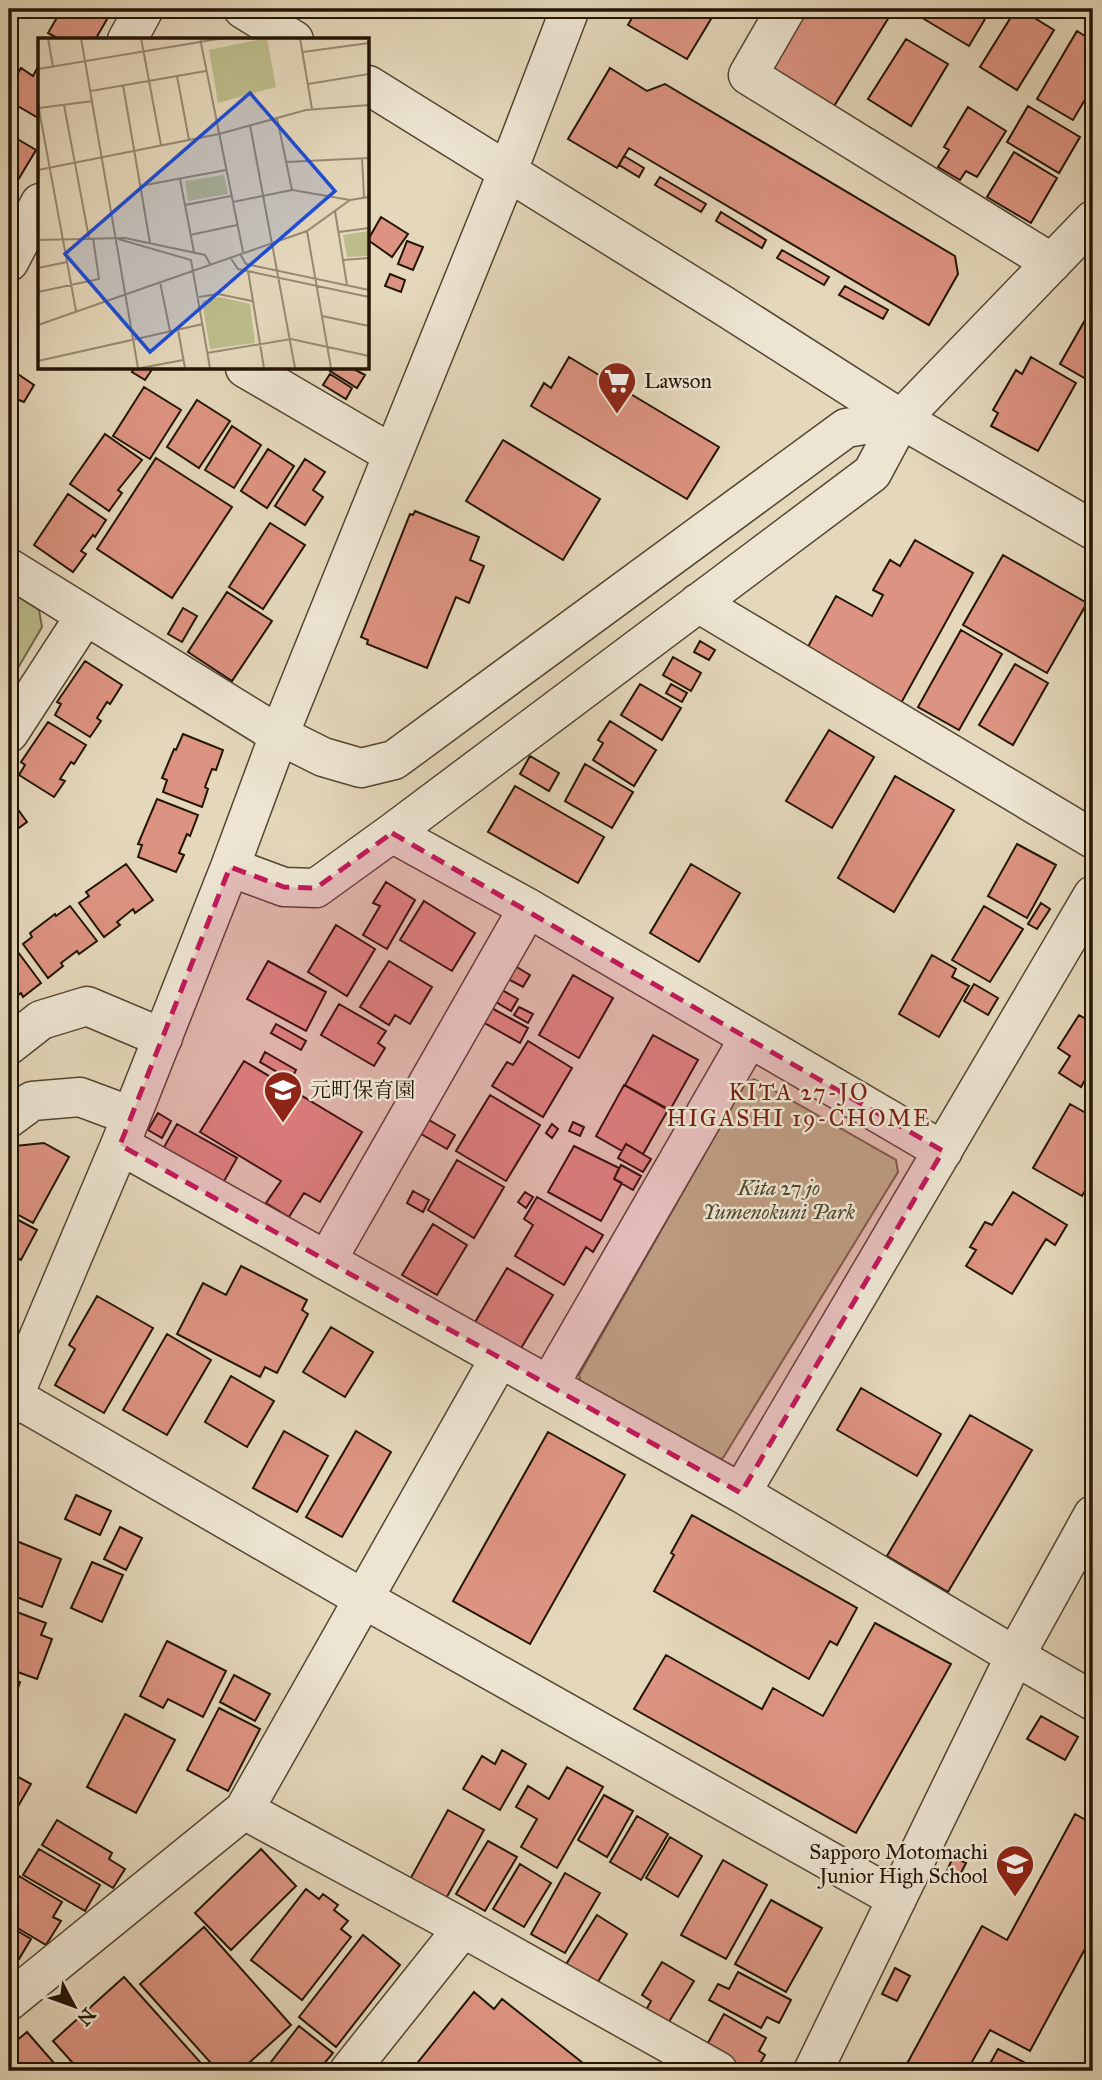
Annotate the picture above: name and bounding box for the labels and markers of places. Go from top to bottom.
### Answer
supermarket icon: Lawson [596,360,638,415]
place label: Lawson [644,368,712,394]
school or university icon: 元町保育園 [262,1069,304,1124]
place label: 元町保育園 [310,1077,415,1103]
place label: Sapporo Motomachi Junior High School [809,1839,988,1889]
school or university icon: Sapporo Motomachi Junior High School [994,1843,1036,1898]

